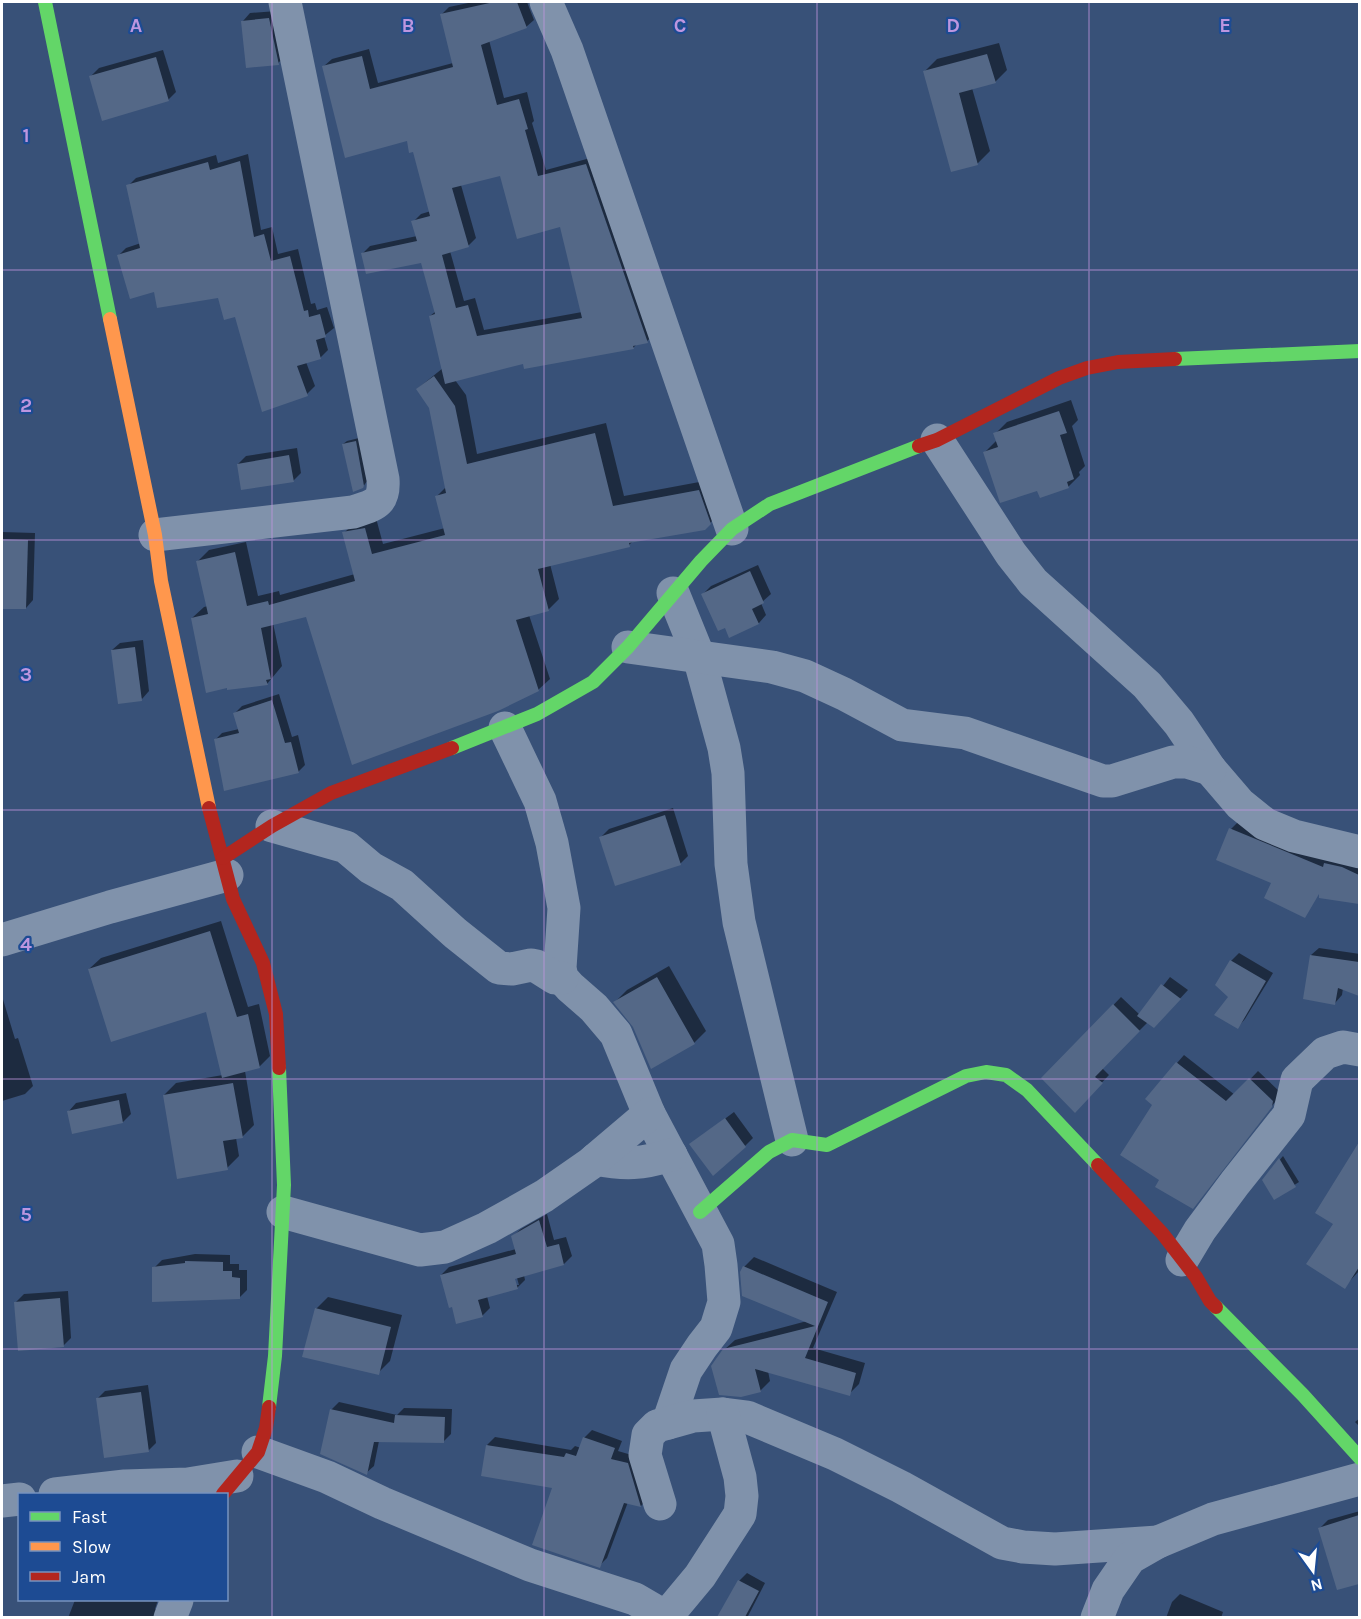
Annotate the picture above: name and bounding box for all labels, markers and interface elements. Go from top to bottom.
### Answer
text: A [130,14,143,37]
text: B [402,14,414,37]
text: C [674,14,686,37]
text: D [946,14,960,37]
text: E [1219,14,1231,37]
text: 1 [22,124,30,147]
text: 2 [20,394,32,417]
text: 3 [20,663,32,686]
text: 4 [20,933,32,956]
text: 5 [20,1203,32,1226]
legend [18,1493,228,1601]
text: Fast [72,1506,107,1528]
text: Slow [72,1536,111,1558]
north arrow [1283,1541,1343,1601]
text: Jam [72,1566,106,1588]
text: N [1309,1574,1325,1596]

